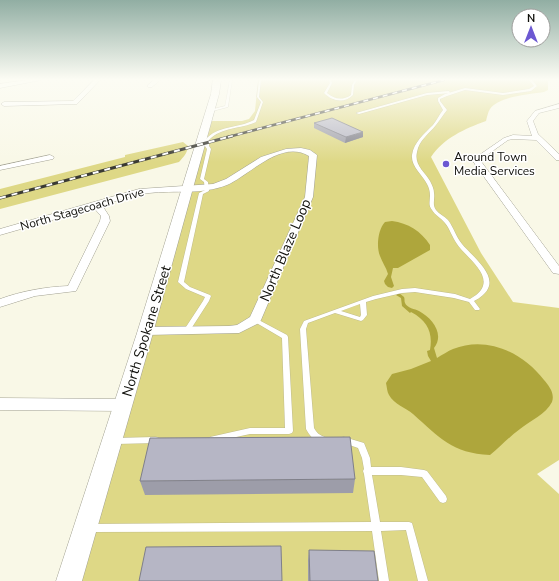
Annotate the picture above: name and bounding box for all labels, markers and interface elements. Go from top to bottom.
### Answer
north arrow [511,8,551,48]
text: N [527,11,535,26]
place label: Around Town Media Services [454,149,535,179]
marker: Around Town Media Services [441,159,451,169]
street label: North Stagecoach Drive [18,184,146,234]
street label: North Blaze Loop [255,196,316,304]
street label: North Spokane Street [118,263,175,399]

